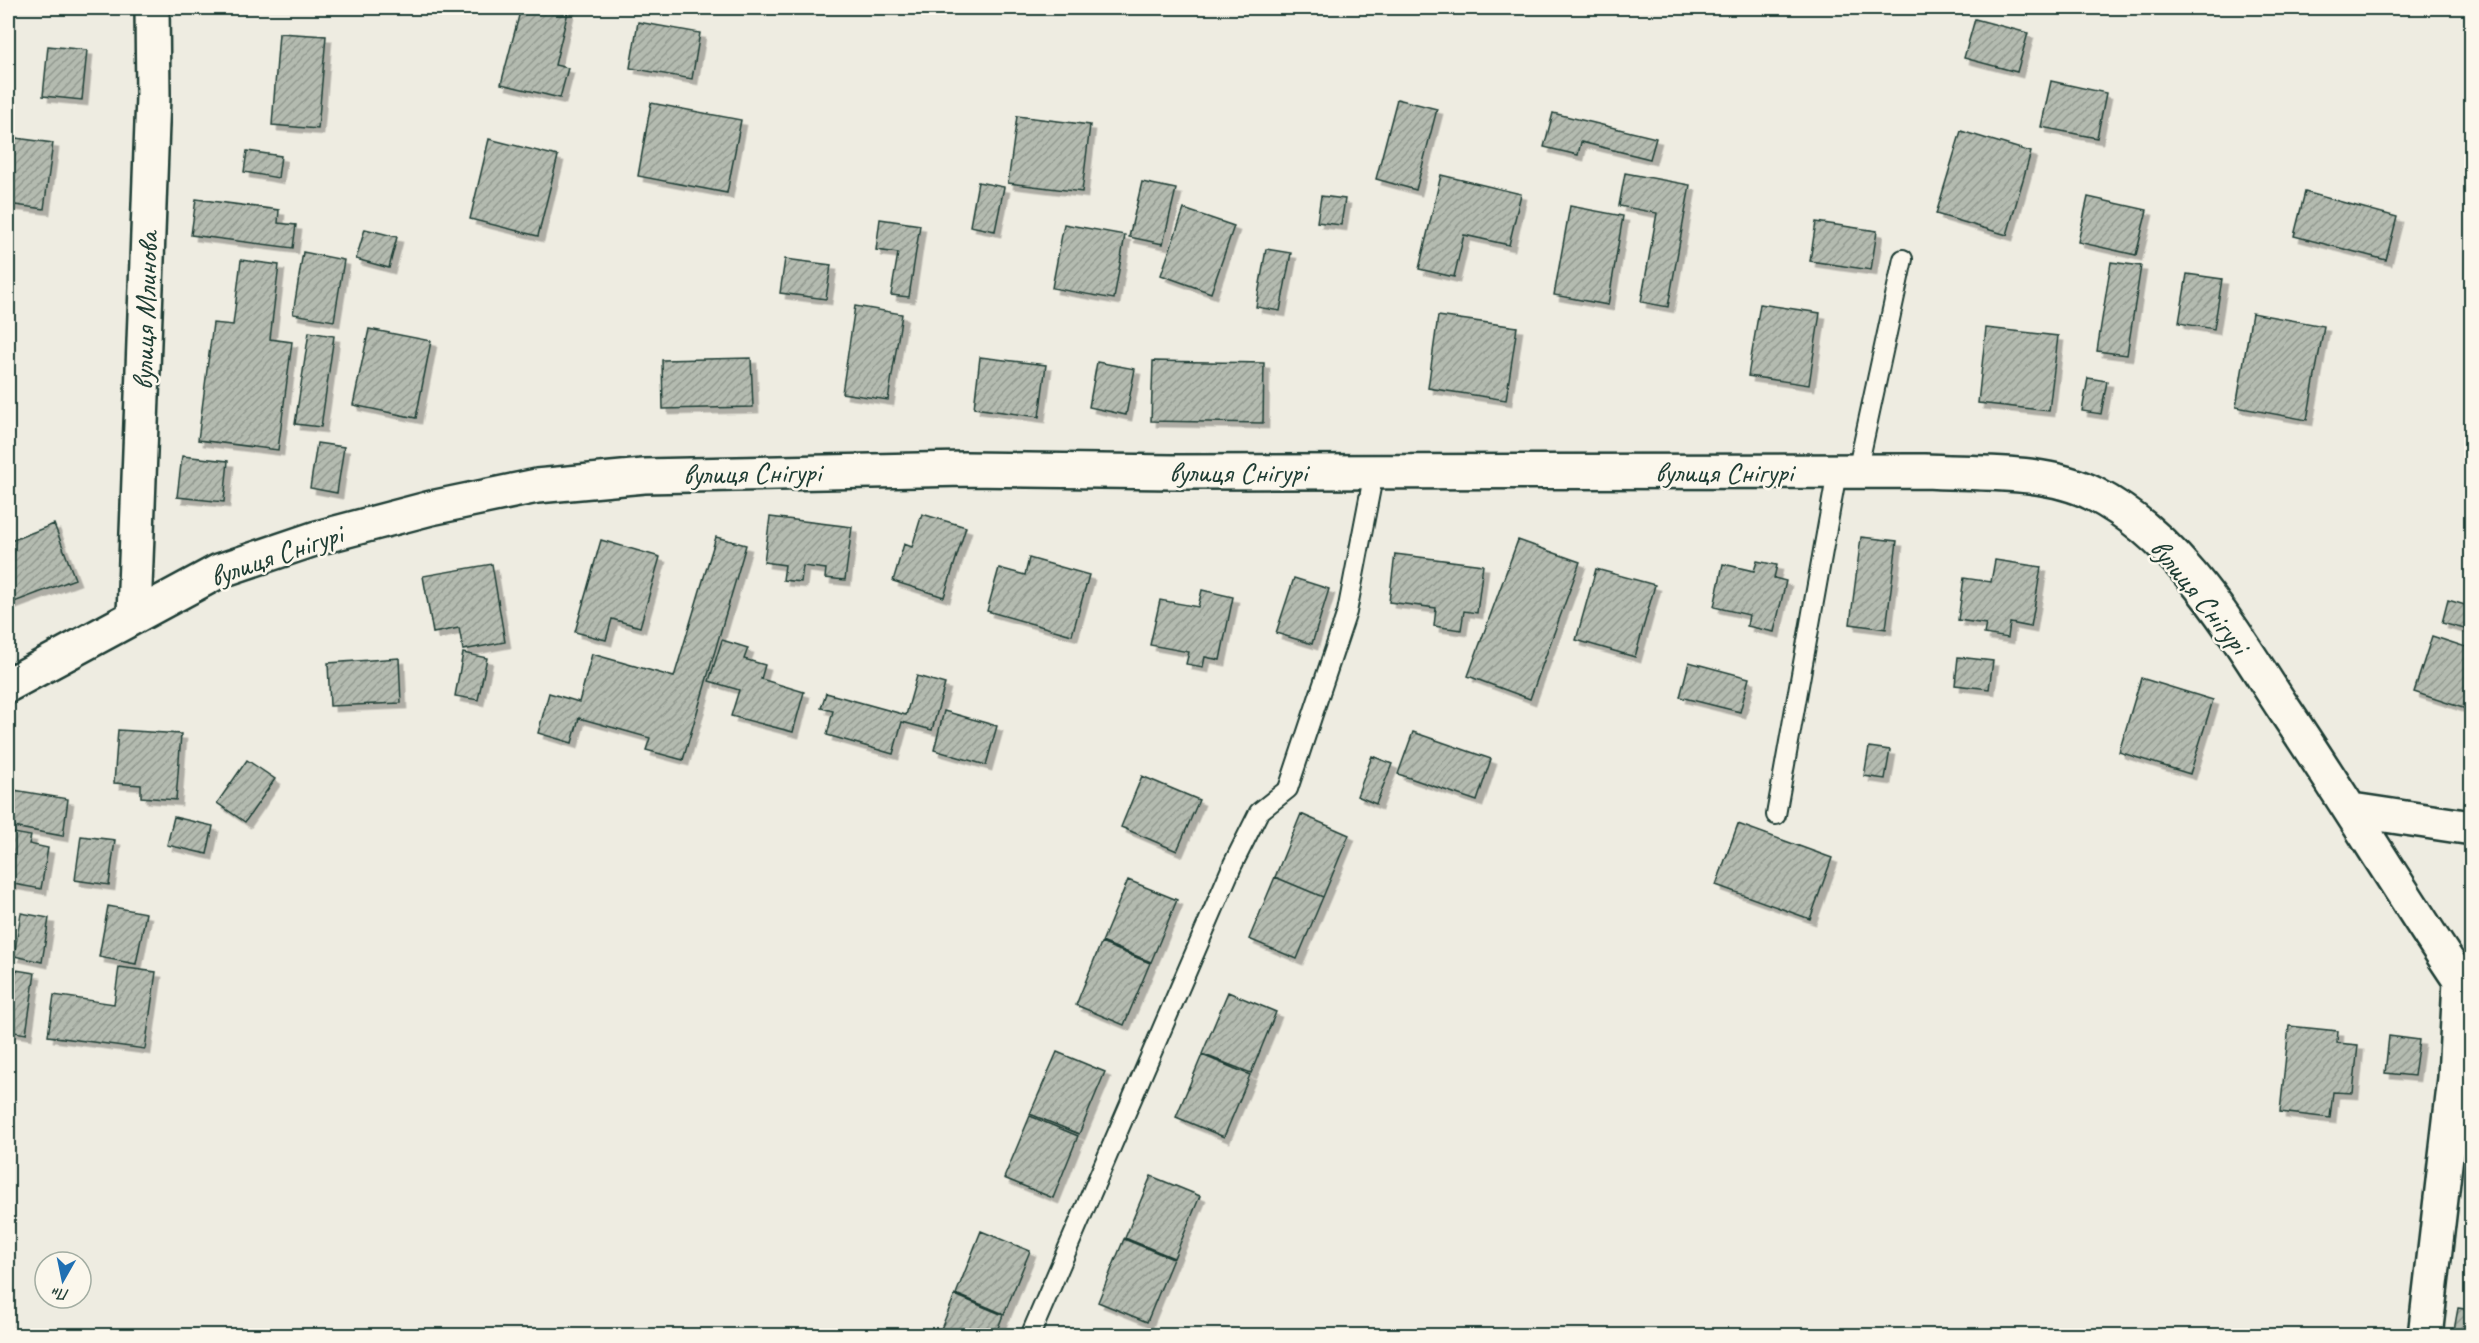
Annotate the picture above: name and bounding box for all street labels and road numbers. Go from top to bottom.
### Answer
street label: вулиця Млинова [123,229,167,391]
street label: вулиця Снігурі [683,453,825,493]
street label: вулиця Снігурі [1169,453,1310,491]
street label: вулиця Снігурі [1655,453,1796,491]
street label: вулиця Снігурі [204,513,351,595]
street label: вулиця Снігурі [2142,530,2260,664]

